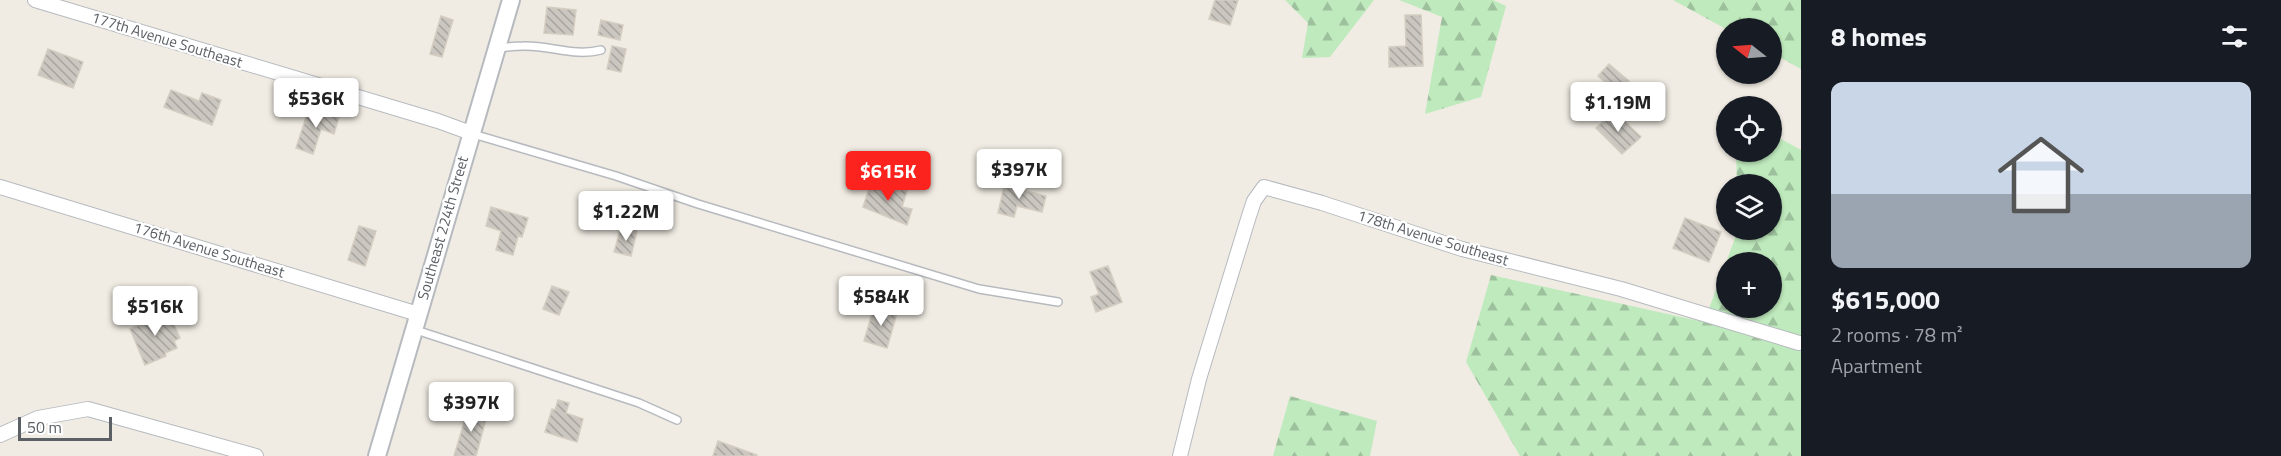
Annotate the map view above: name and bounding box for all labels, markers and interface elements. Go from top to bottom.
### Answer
street label: 177th Avenue Southeast [89,6,246,74]
text: 8 homes [1831,17,1927,56]
north arrow [1716,18,1782,84]
map controls [1716,18,1782,318]
icon: filters [2218,20,2251,53]
pin: $536K [274,78,358,129]
text: $536K [288,82,344,113]
pin: $1.19M [1569,82,1667,133]
text: $1.19M [1584,86,1652,117]
button: locate [1716,96,1782,162]
icon: home [1987,121,2095,229]
pin: $397K [977,149,1061,200]
pin: $615K [846,151,930,202]
street label: Southeast 224th Street [411,153,474,302]
text: $397K [991,153,1047,184]
text: $615K [860,155,916,186]
button: layers [1716,174,1782,240]
pin: $1.22M [577,191,675,242]
text: $1.22M [592,195,660,226]
street label: 178th Avenue Southeast [1355,204,1512,272]
street label: 176th Avenue Southeast [131,216,288,284]
button: + [1716,252,1782,318]
pin: $584K [839,276,923,327]
text: $584K [853,280,909,311]
text: $615,000 [1831,280,1940,319]
pin: $516K [113,286,197,337]
text: $516K [127,290,183,321]
text: 2 rooms · 78 m² [1831,319,1963,350]
text: Apartment [1831,350,1922,381]
pin: $397K [429,382,513,433]
text: $397K [443,386,499,417]
scale bar [18,414,112,442]
text: 50 m [27,415,62,439]

